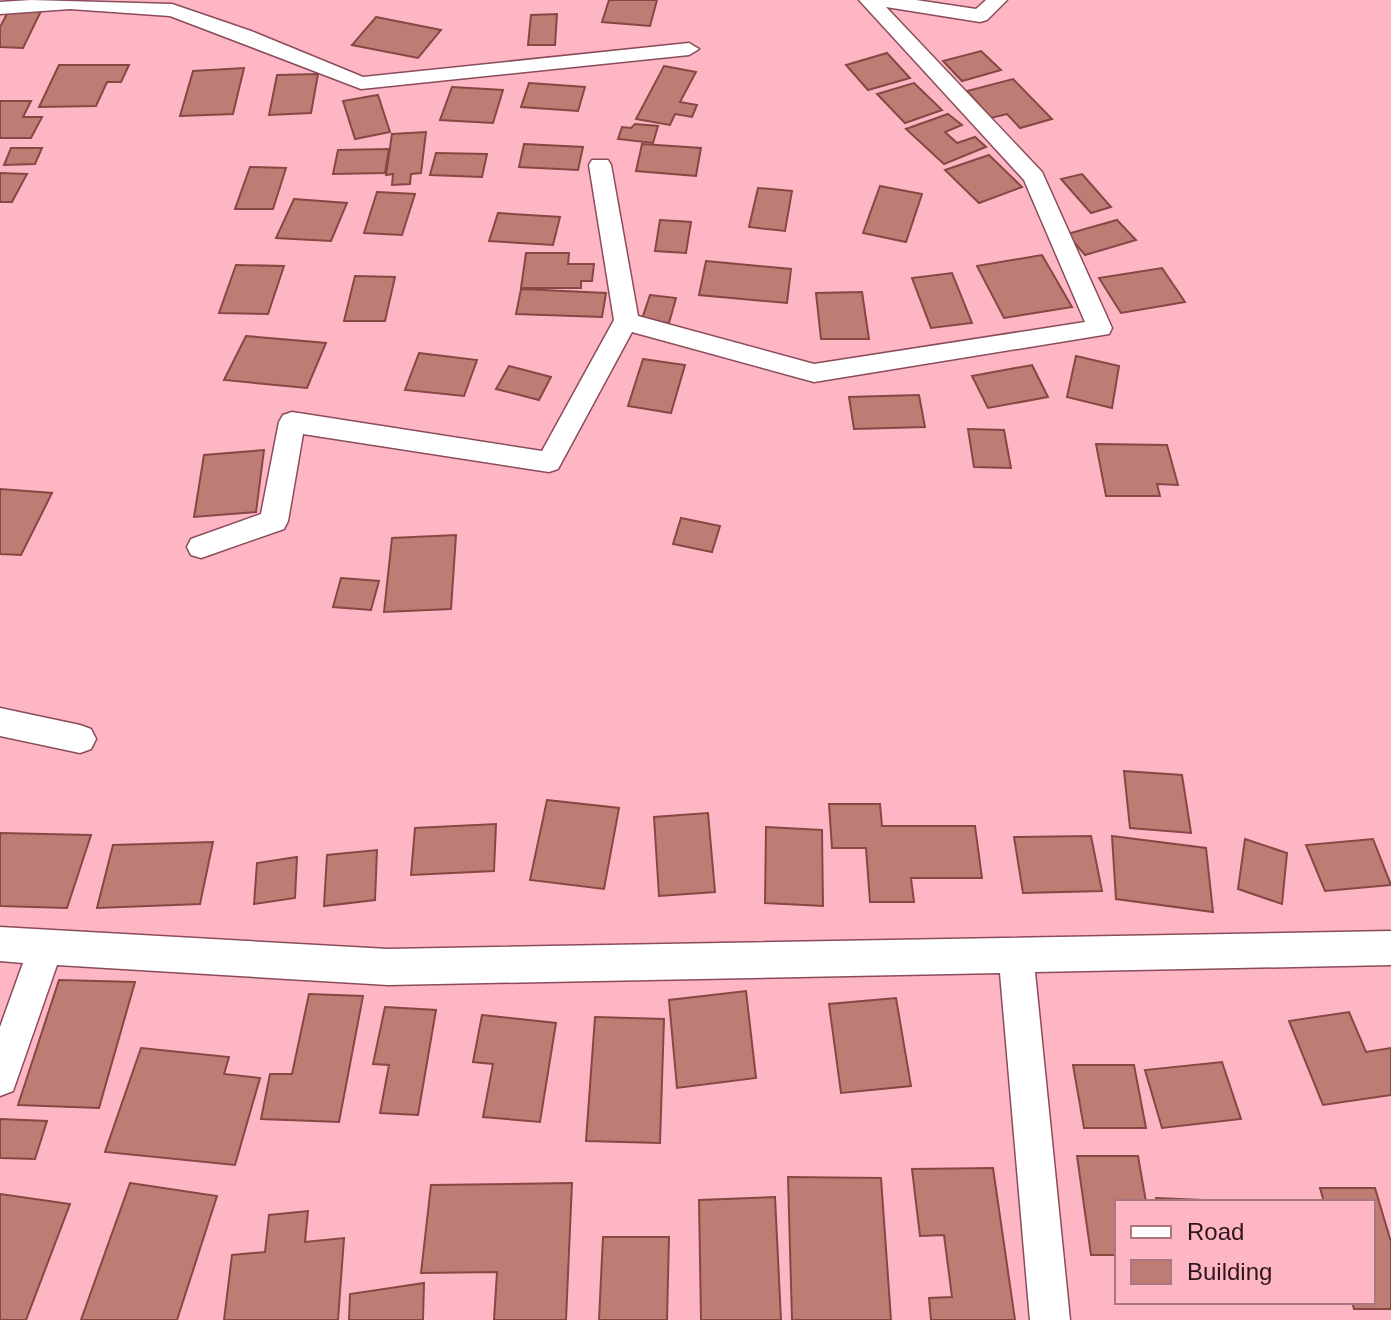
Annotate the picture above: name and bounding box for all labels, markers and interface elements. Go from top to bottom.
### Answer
legend [1115,1200,1375,1304]
text: Road [1187,1218,1244,1245]
text: Building [1187,1258,1272,1285]

